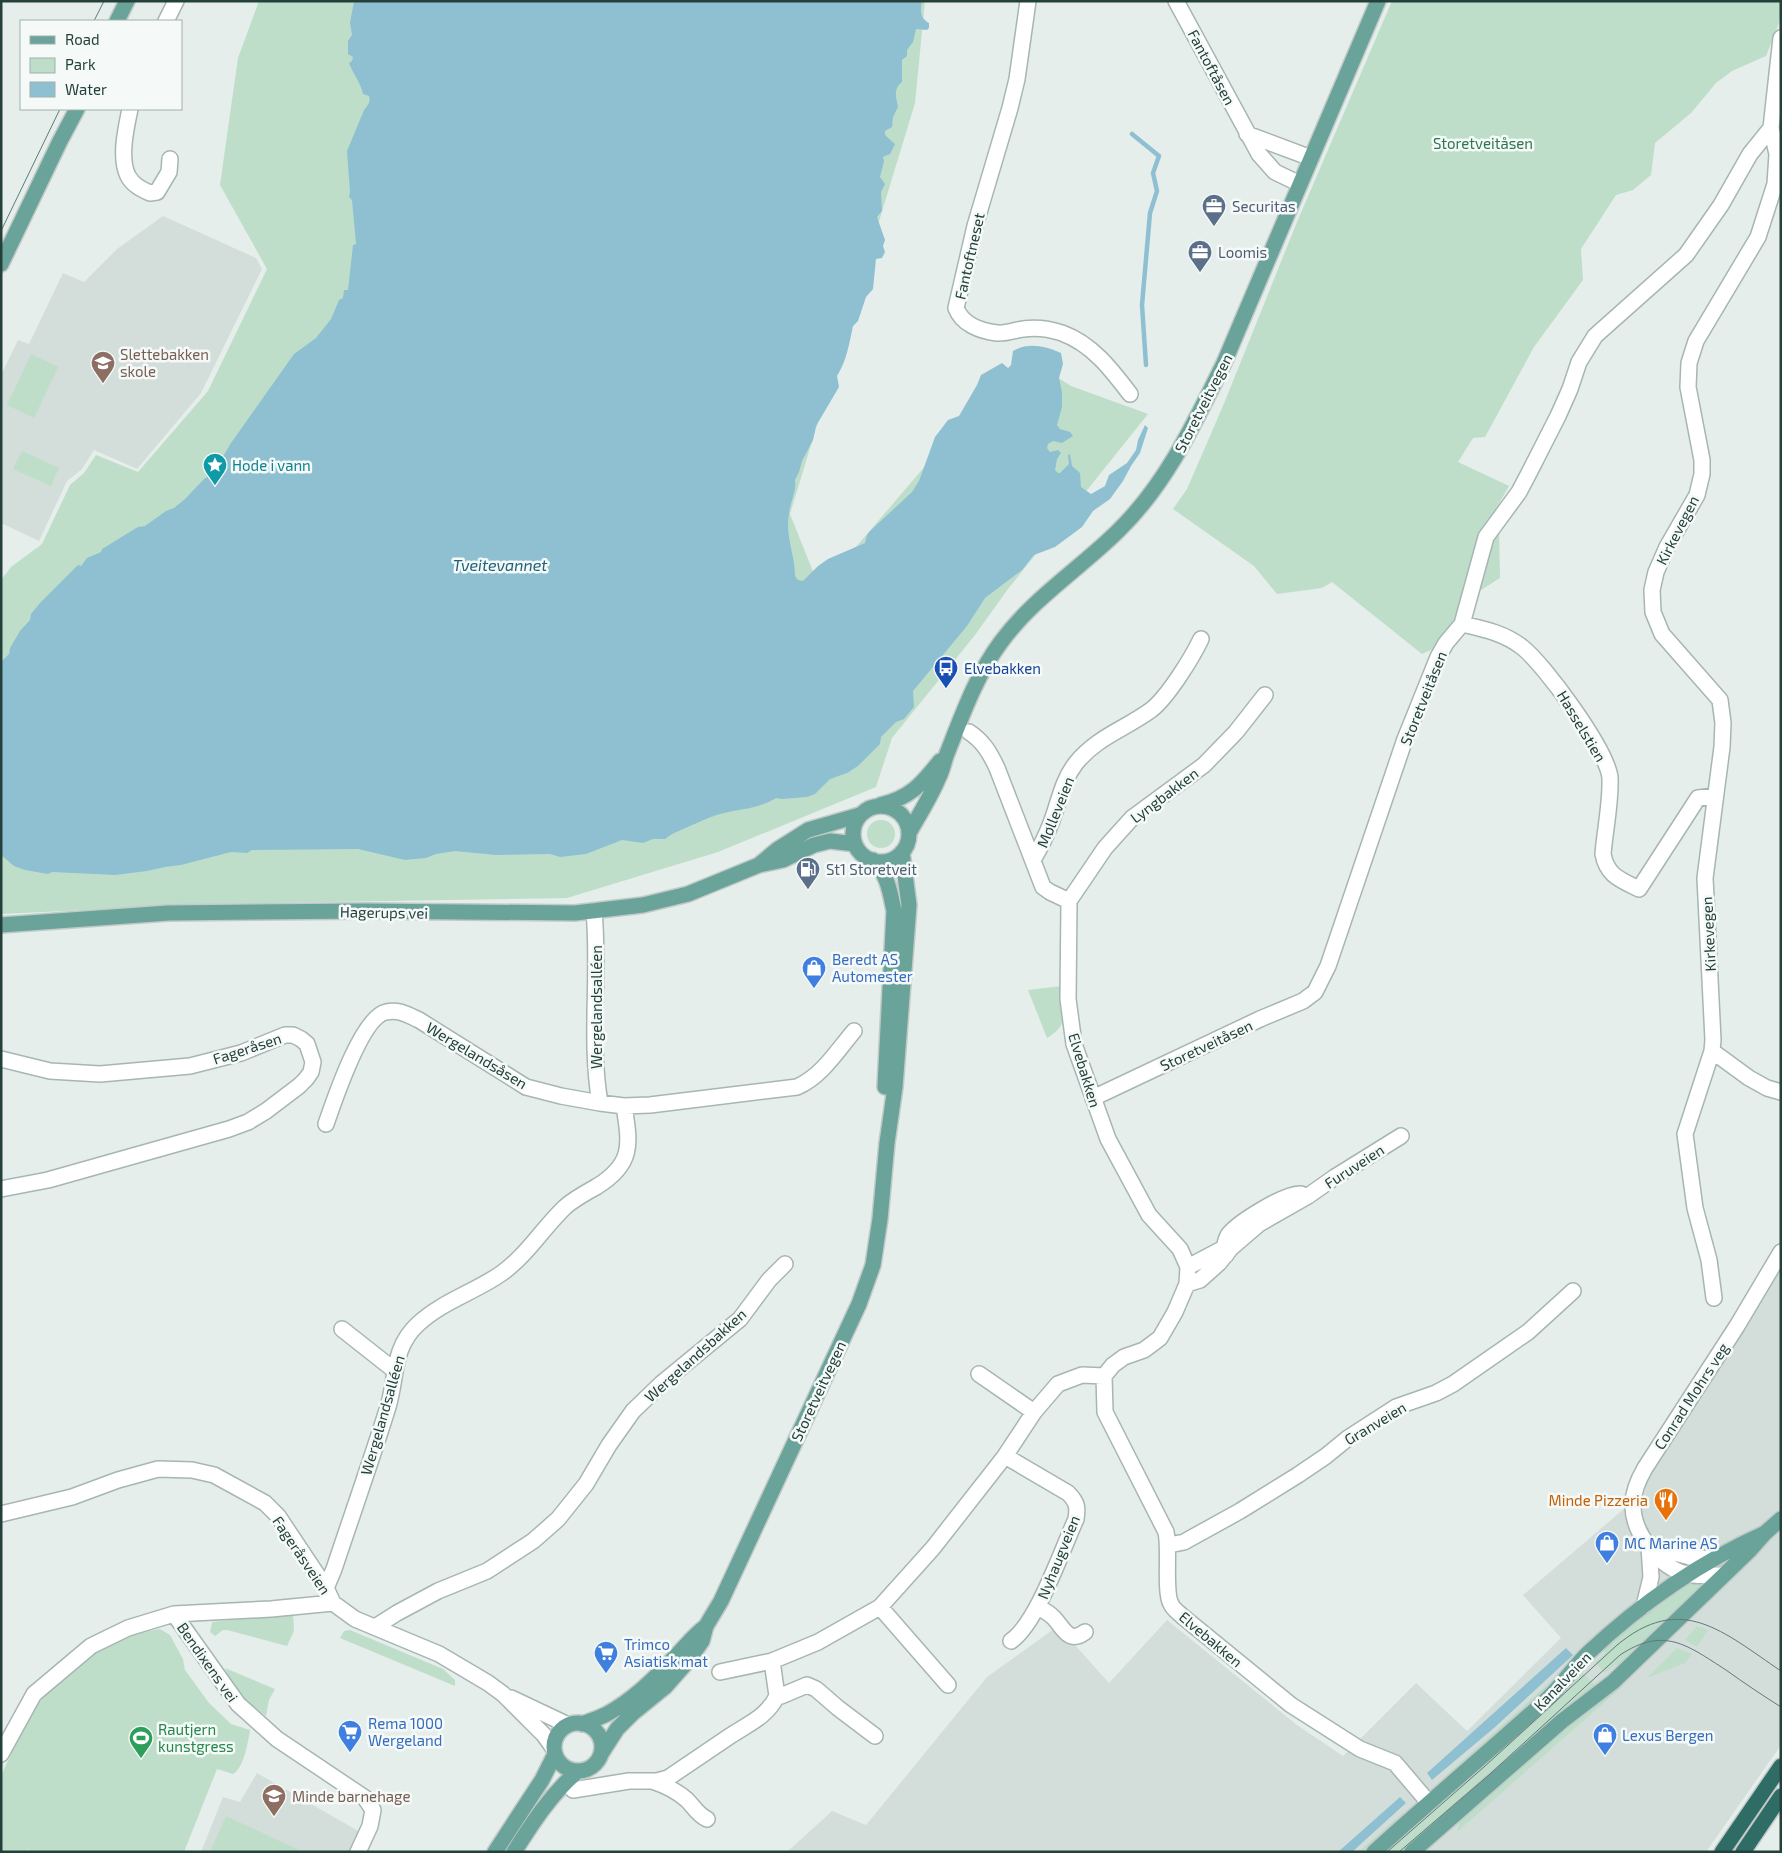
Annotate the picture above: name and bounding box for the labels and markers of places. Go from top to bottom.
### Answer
office icon: Securitas [1201,193,1227,227]
place label: Securitas [1232,197,1296,215]
office icon: Loomis [1187,239,1213,273]
place label: Loomis [1218,243,1267,261]
place label: Slettebakken skole [120,345,209,380]
school or university icon: Slettebakken skole [90,350,116,384]
place icon: Hode i vann [202,452,228,486]
place label: Hode i vann [232,456,311,474]
bus stop icon: Elvebakken [933,655,959,689]
place label: Elvebakken [964,659,1041,677]
fuel station icon: St1 Storetveit [795,856,821,890]
place label: St1 Storetveit [826,860,917,878]
place label: Beredt AS Automester [832,950,913,985]
shop icon: Beredt AS Automester [801,955,827,989]
restaurant icon: Minde Pizzeria [1653,1487,1679,1521]
place label: Minde Pizzeria [1549,1491,1648,1509]
shop icon: MC Marine AS [1594,1530,1620,1564]
place label: MC Marine AS [1624,1534,1718,1552]
place label: Trimco Asiatisk mat [624,1635,708,1670]
supermarket icon: Trimco Asiatisk mat [593,1640,619,1674]
place label: Rema 1000 Wergeland [368,1714,443,1749]
supermarket icon: Rema 1000 Wergeland [337,1719,363,1753]
place label: Rautjern kunstgress [158,1720,234,1755]
shop icon: Lexus Bergen [1592,1722,1618,1756]
sports icon: Rautjern kunstgress [128,1725,154,1759]
place label: Lexus Bergen [1622,1726,1714,1744]
school or university icon: Minde barnehage [261,1783,287,1817]
place label: Minde barnehage [292,1787,410,1805]

